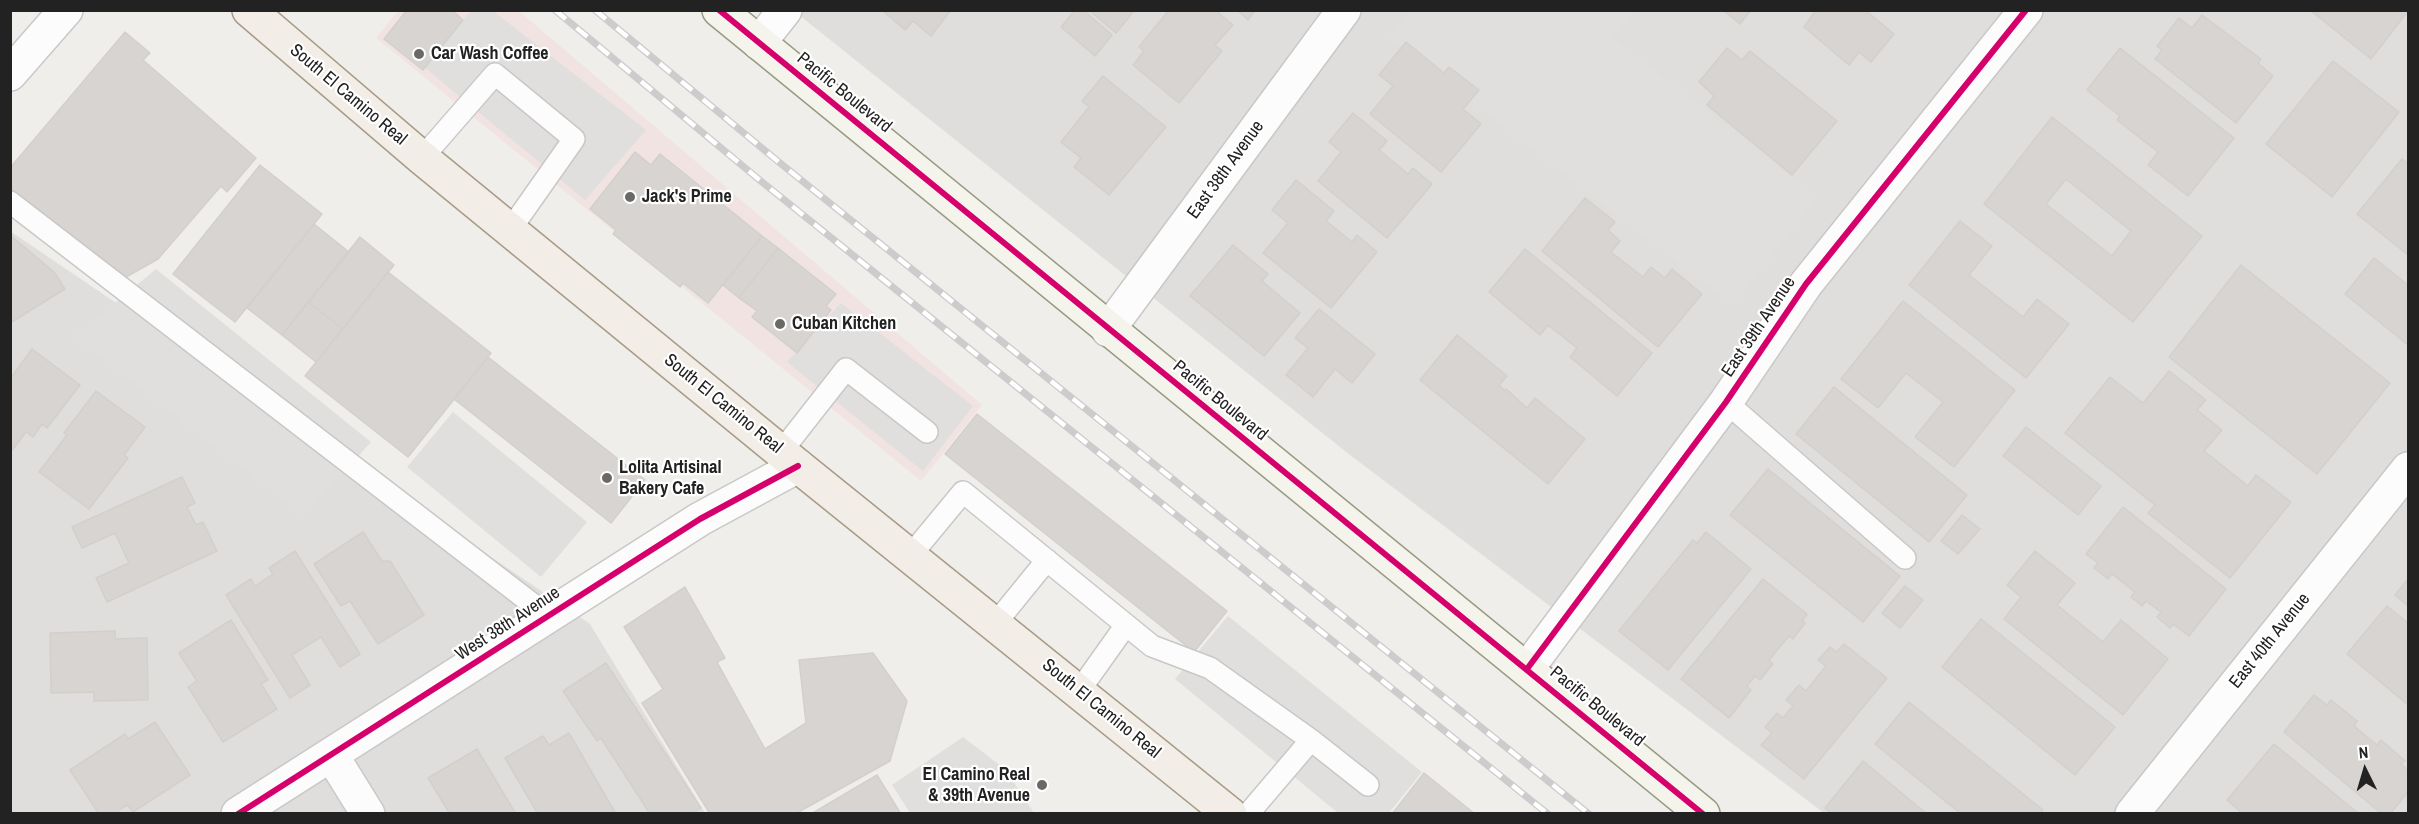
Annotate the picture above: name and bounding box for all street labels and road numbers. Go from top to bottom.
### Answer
street label: South El Camino Real [285,40,411,150]
street label: Pacific Boulevard [792,48,896,138]
street label: East 38th Avenue [1183,117,1269,223]
street label: East 39th Avenue [1718,273,1800,381]
street label: South El Camino Real [659,350,787,458]
street label: Pacific Boulevard [1168,356,1272,446]
street label: West 38th Avenue [452,582,564,666]
street label: East 40th Avenue [2225,589,2315,693]
street label: South El Camino Real [1037,655,1165,763]
street label: Pacific Boulevard [1545,662,1649,752]

